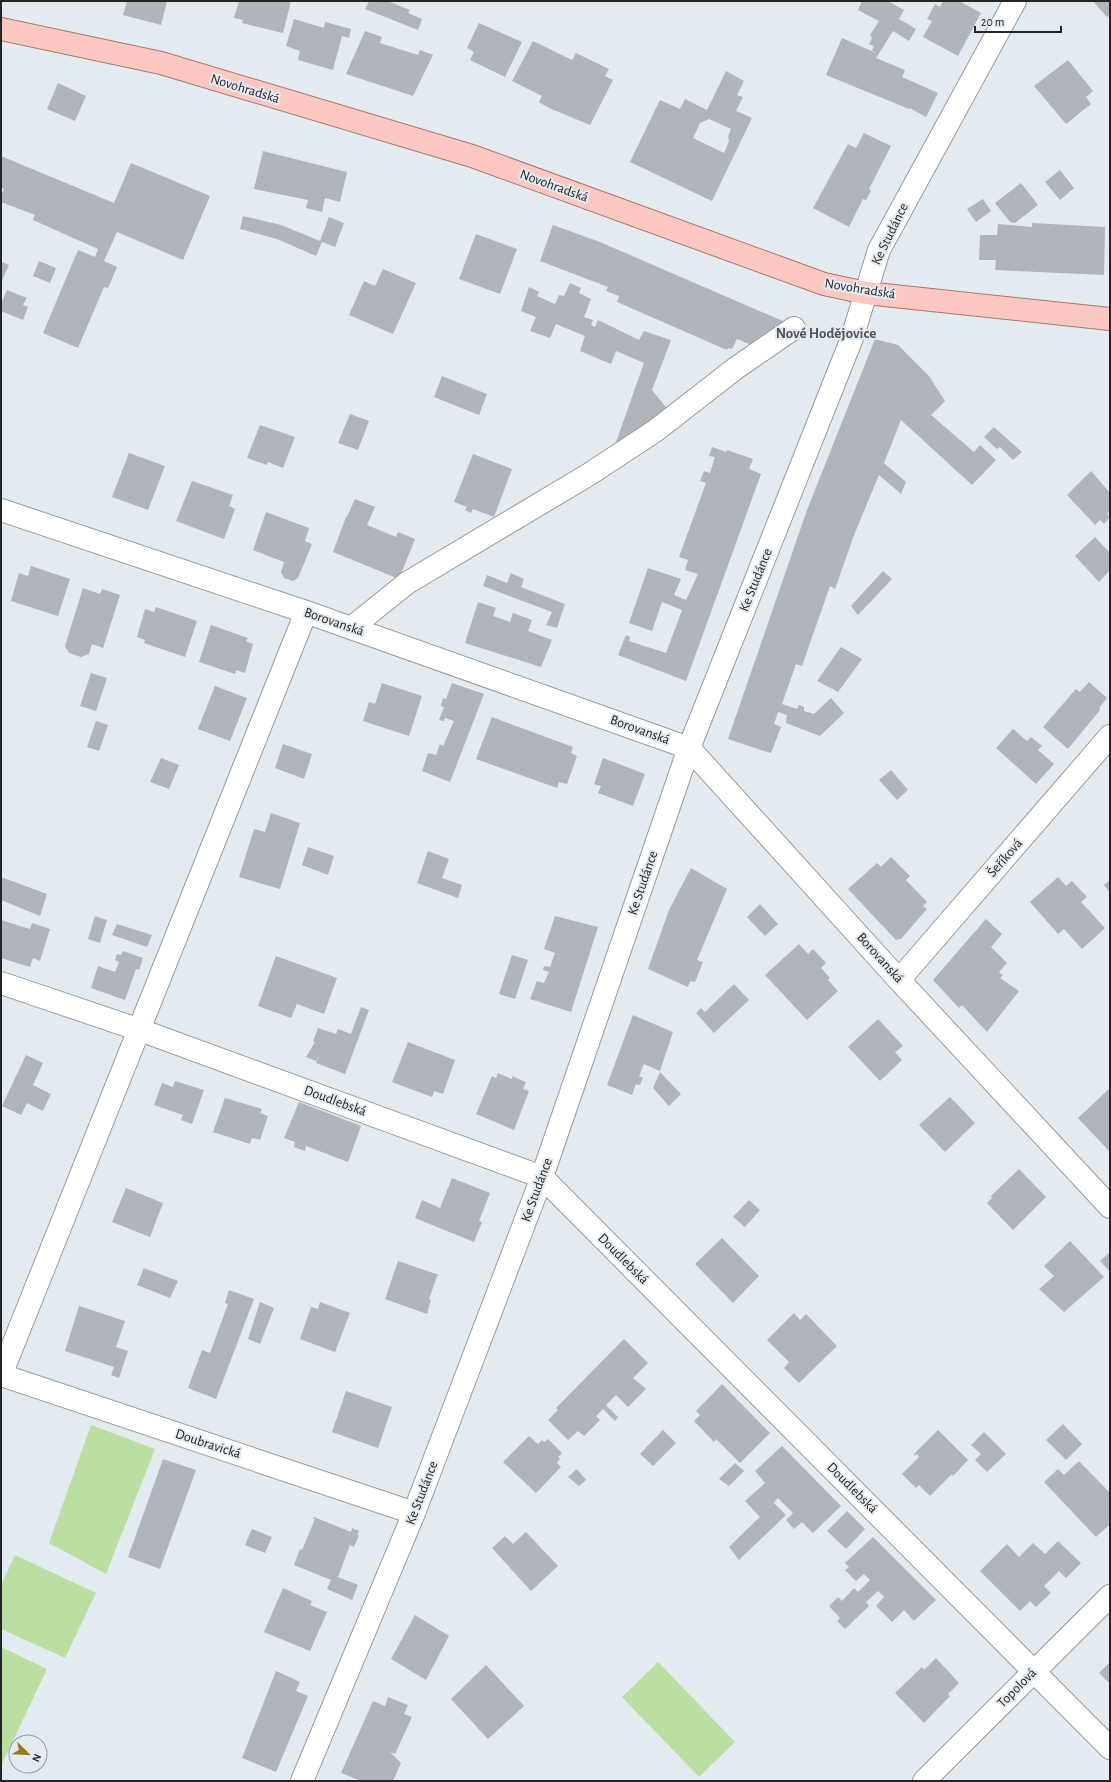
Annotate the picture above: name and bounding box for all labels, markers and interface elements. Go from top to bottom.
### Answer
scale bar [975,8,1061,34]
text: 20 m [981,16,1004,28]
street label: Novohradská [209,72,282,106]
street label: Novohradská [518,167,591,205]
street label: Ke Studánce [869,201,911,267]
street label: Novohradská [824,276,897,302]
district label: Nové Hodějovice [776,326,876,341]
street label: Ke Studánce [737,546,775,614]
street label: Borovanská [302,605,366,639]
street label: Borovanská [608,713,672,747]
street label: Šeříková [983,834,1026,880]
street label: Ke Studánce [625,849,661,917]
street label: Borovanská [854,930,906,986]
street label: Doudlebská [302,1083,369,1119]
street label: Ke Studánce [519,1156,555,1224]
street label: Doudlebská [595,1231,651,1287]
street label: Doubravická [173,1427,243,1461]
street label: Ke Studánce [403,1459,441,1527]
street label: Doudlebská [824,1460,880,1516]
street label: Topolová [995,1665,1040,1710]
north arrow [8,1734,48,1774]
text: N [30,1752,43,1764]

